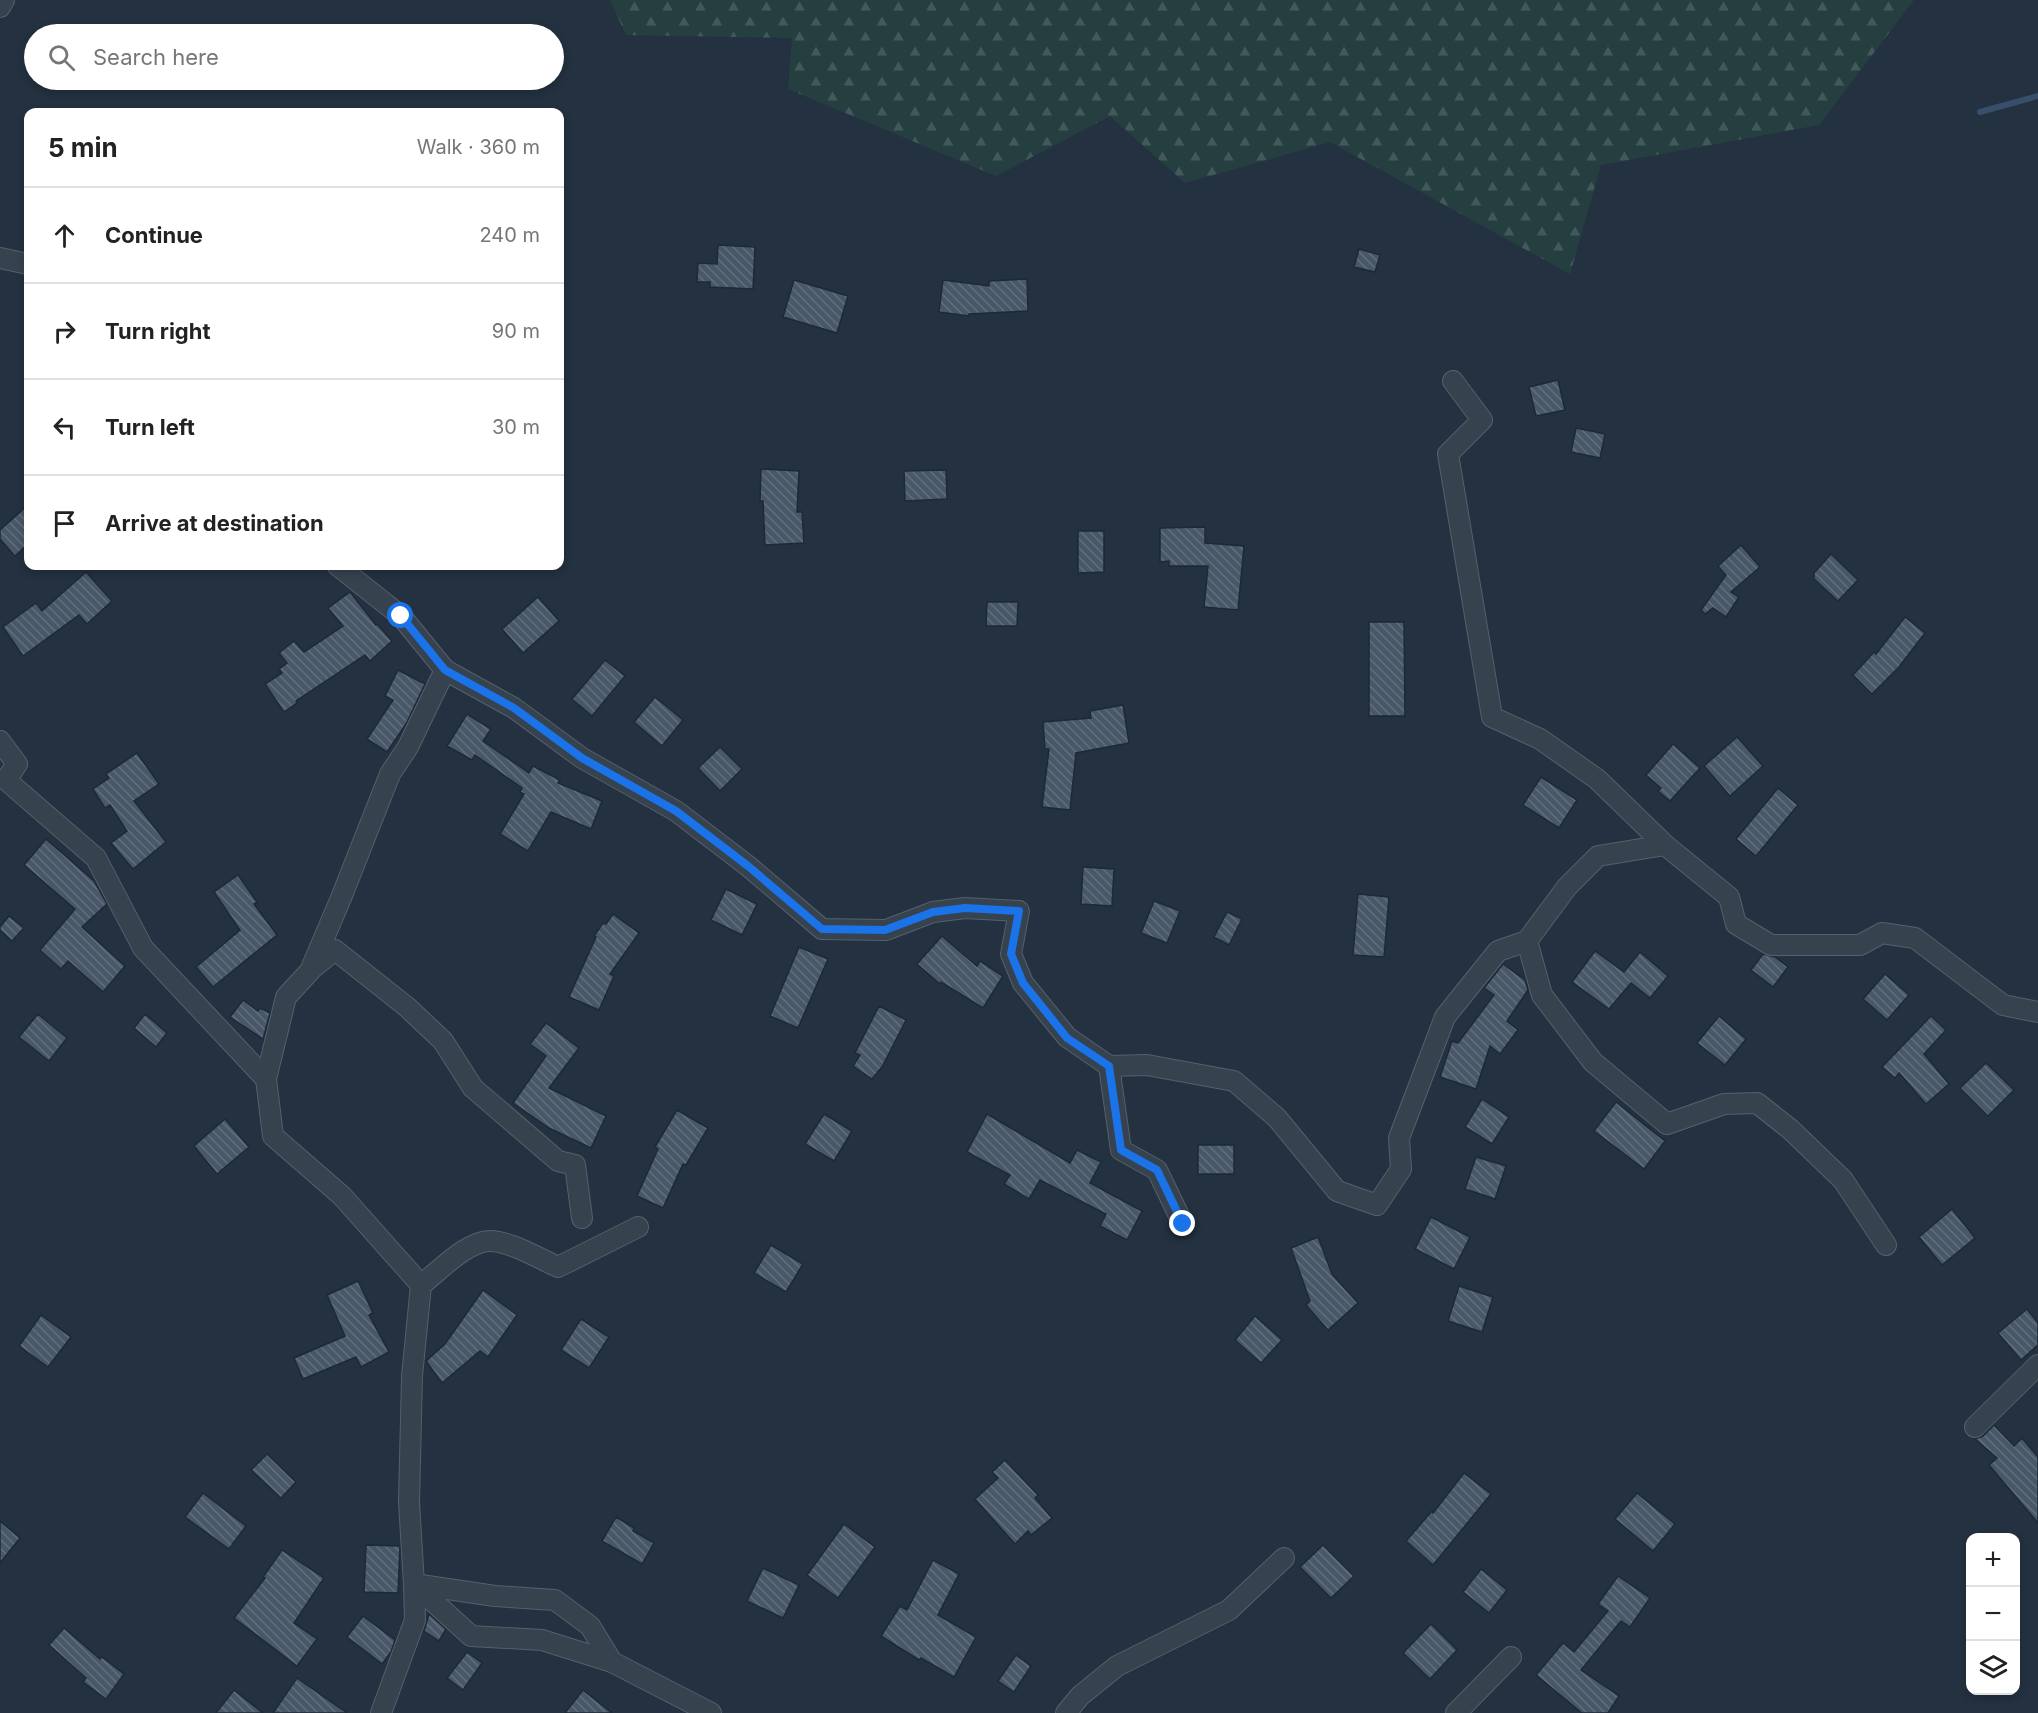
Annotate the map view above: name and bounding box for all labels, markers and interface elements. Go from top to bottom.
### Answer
search box [24,24,564,90]
icon: search [45,41,78,74]
text: Search here [93,44,219,70]
text: 5 min [48,132,118,163]
text: Walk · 360 m [417,135,540,159]
icon: ahead [48,219,81,252]
text: Continue [105,222,203,248]
text: 240 m [479,223,540,247]
icon: right [48,315,81,348]
text: Turn right [105,318,211,344]
text: 90 m [492,319,540,343]
icon: left [48,411,81,444]
text: Turn left [105,414,195,440]
text: 30 m [492,415,540,439]
icon: arrive [48,507,81,540]
text: Arrive at destination [105,510,324,536]
route start [387,602,413,628]
route end [1169,1210,1195,1236]
map controls [1966,1533,2020,1695]
button: + [1966,1533,2020,1587]
button: − [1966,1587,2020,1641]
button: layers [1966,1641,2020,1695]

